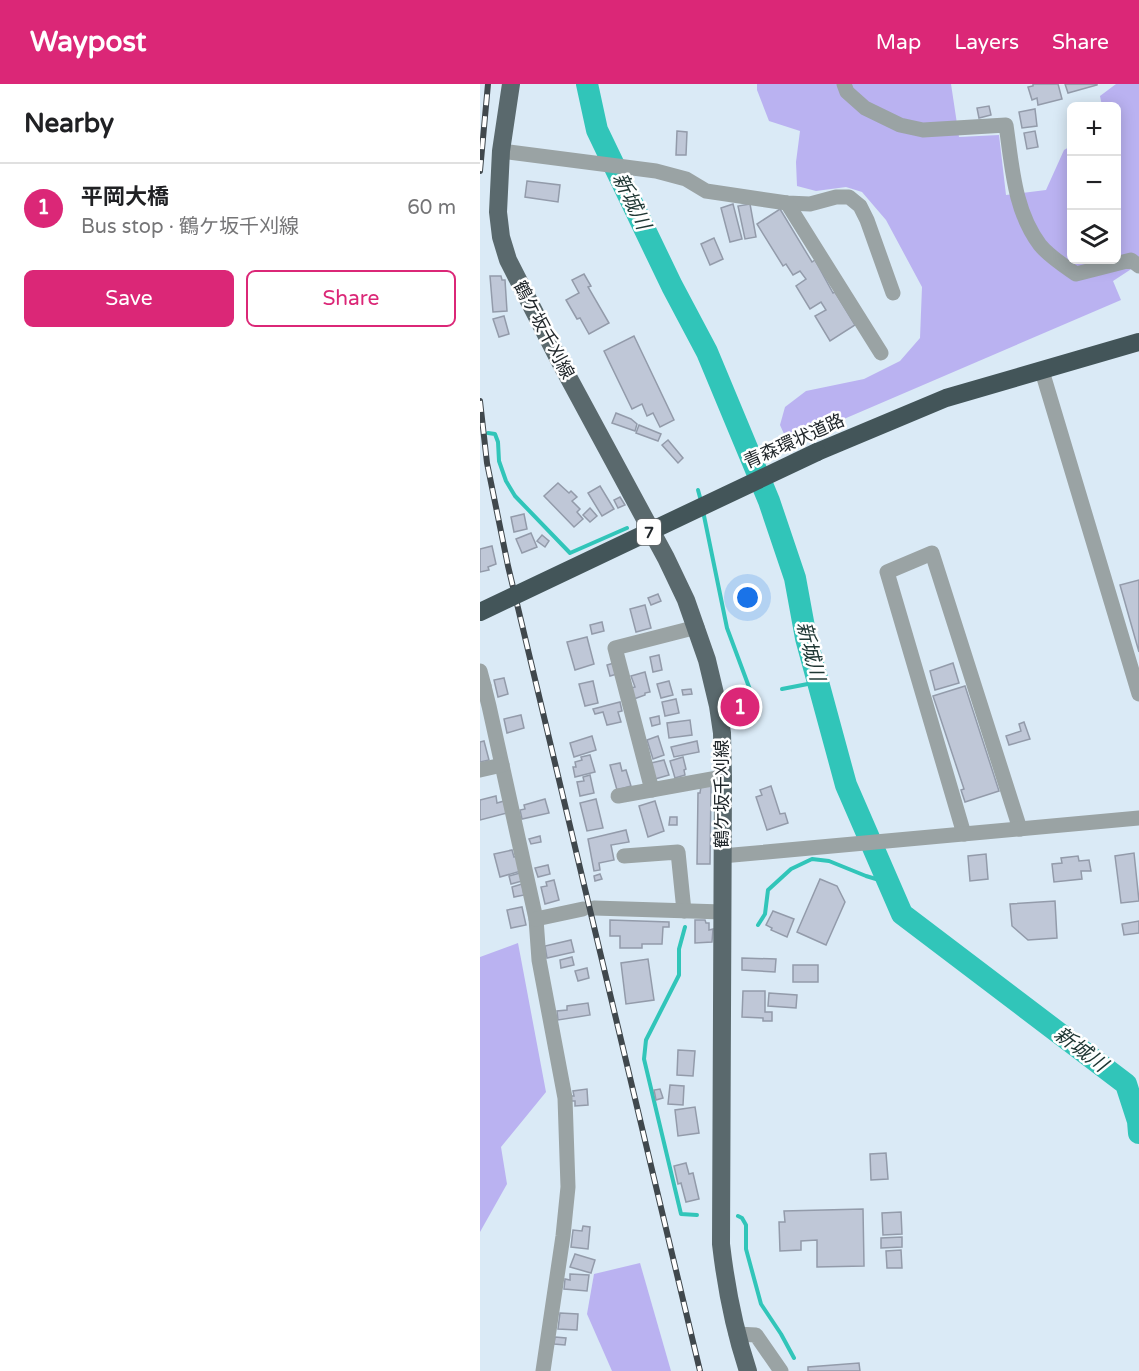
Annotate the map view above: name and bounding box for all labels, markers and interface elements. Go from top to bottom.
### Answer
text: Waypost [30,25,146,59]
text: Map [876,30,921,55]
text: Layers [954,30,1019,55]
text: Share [1052,30,1109,55]
map controls [1067,102,1121,264]
button: + [1067,102,1121,156]
text: Nearby [24,108,114,139]
button: − [1067,156,1121,210]
water label: 新城川 [607,169,656,235]
text: 平岡大橋 [81,184,169,210]
text: 1 [37,196,50,220]
text: 60 m [407,196,456,220]
button: layers [1067,210,1121,264]
text: Bus stop · 鶴ケ坂千刈線 [81,215,299,239]
button: Save [24,270,234,327]
button: Share [246,270,456,327]
street label: 鶴ケ坂千刈線 [509,277,579,383]
street label: 青森環状道路 [740,409,848,473]
road number: 7 [637,519,661,545]
your location [733,583,762,612]
water label: 新城川 [791,619,829,685]
pin: 1 [720,684,760,730]
street label: 鶴ケ坂千刈線 [711,740,733,848]
water label: 新城川 [1049,1022,1113,1079]

